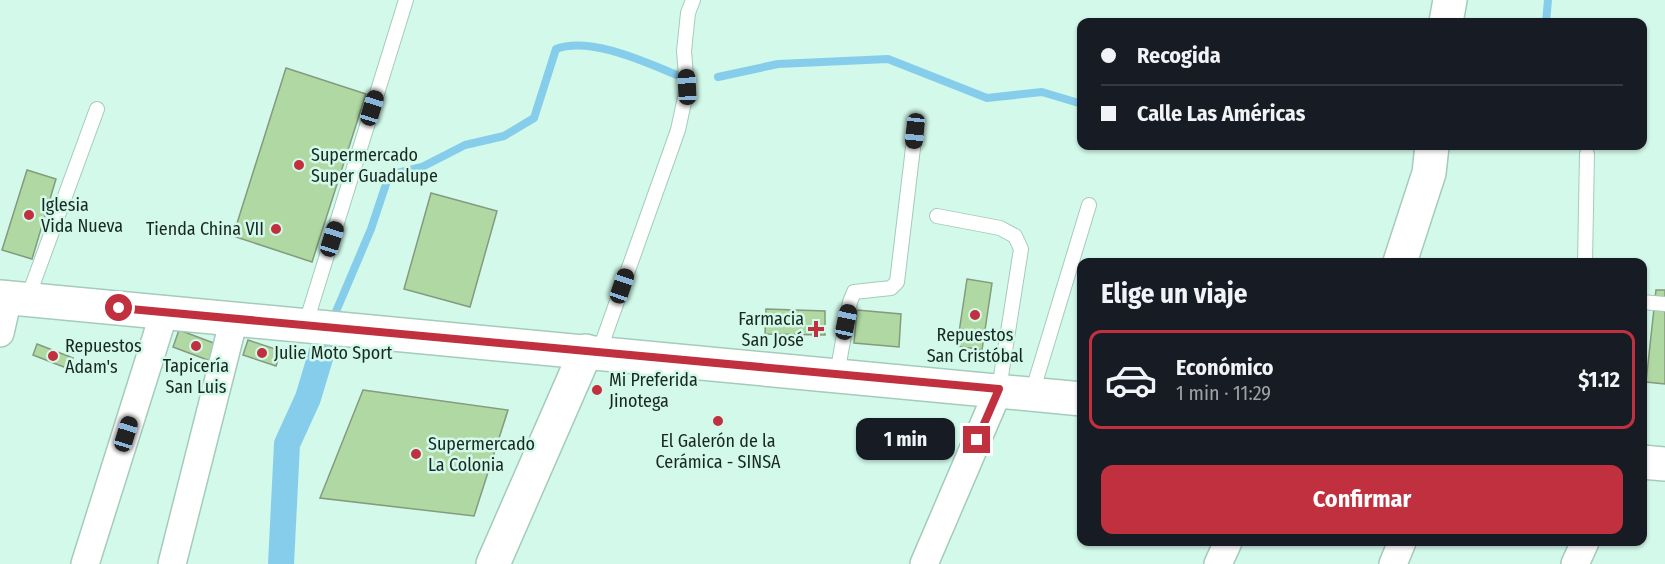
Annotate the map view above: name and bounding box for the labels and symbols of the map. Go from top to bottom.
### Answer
car [677,69,697,105]
car [358,88,386,128]
car [904,112,926,150]
place label: Supermercado Super Guadalupe [311,144,438,187]
marker: Supermercado Super Guadalupe [292,158,306,172]
place label: Iglesia Vida Nueva [41,194,123,237]
marker: Iglesia Vida Nueva [22,208,36,222]
place label: Tienda China VII [146,218,264,240]
car [318,219,346,259]
marker: Tienda China VII [269,222,283,236]
car [608,266,636,306]
route start [105,294,132,321]
car [833,303,859,341]
place label: Farmacia San José [738,308,804,351]
marker: Repuestos San Cristóbal [968,308,982,322]
marker: Farmacia San José [809,322,823,336]
place label: Repuestos San Cristóbal [927,324,1024,367]
place label: Repuestos Adam's [65,335,142,378]
marker: Tapicería San Luis [189,339,203,353]
place label: Julie Moto Sport [274,342,393,364]
marker: Julie Moto Sport [255,346,269,360]
marker: Repuestos Adam's [46,349,60,363]
place label: Tapicería San Luis [163,355,229,398]
place label: Mi Preferida Jinotega [609,369,698,412]
marker: Mi Preferida Jinotega [590,383,604,397]
car [112,414,140,454]
marker: El Galerón de la Cerámica - SINSA [711,414,725,428]
callout: 1 min [857,419,956,461]
route end [963,426,990,453]
place label: El Galerón de la Cerámica - SINSA [656,430,781,473]
place label: Supermercado La Colonia [428,433,535,476]
marker: Supermercado La Colonia [409,447,423,461]

